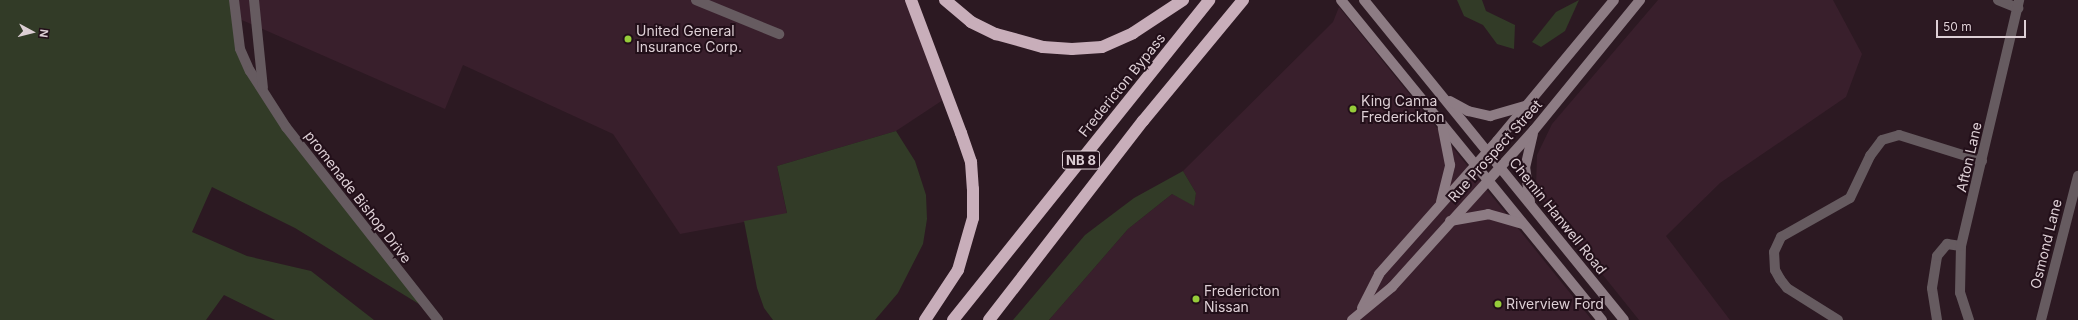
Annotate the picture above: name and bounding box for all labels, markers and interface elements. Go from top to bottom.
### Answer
north arrow [12,12,52,52]
scale bar [1938,12,2028,38]
text: 50 m [1943,19,1972,34]
place label: United General Insurance Corp. [636,23,742,56]
text: N [36,28,51,38]
street label: Fredericton Bypass [1075,30,1169,140]
marker: United General Insurance Corp. [623,34,633,44]
place label: King Canna Frederickton [1361,93,1444,126]
street label: Rue Prospect Street [1445,96,1545,206]
marker: King Canna Frederickton [1348,104,1358,114]
street label: Afton Lane [1953,120,1985,194]
street label: promenade Bishop Drive [301,128,415,266]
road number: NB 8 [1061,149,1101,171]
street label: Chemin Hanwell Road [1506,154,1610,278]
street label: Osmond Lane [2027,197,2065,291]
place label: Fredericton Nissan [1204,283,1280,316]
marker: Fredericton Nissan [1191,294,1201,304]
place label: Riverview Ford [1506,296,1604,312]
marker: Riverview Ford [1493,299,1503,309]

